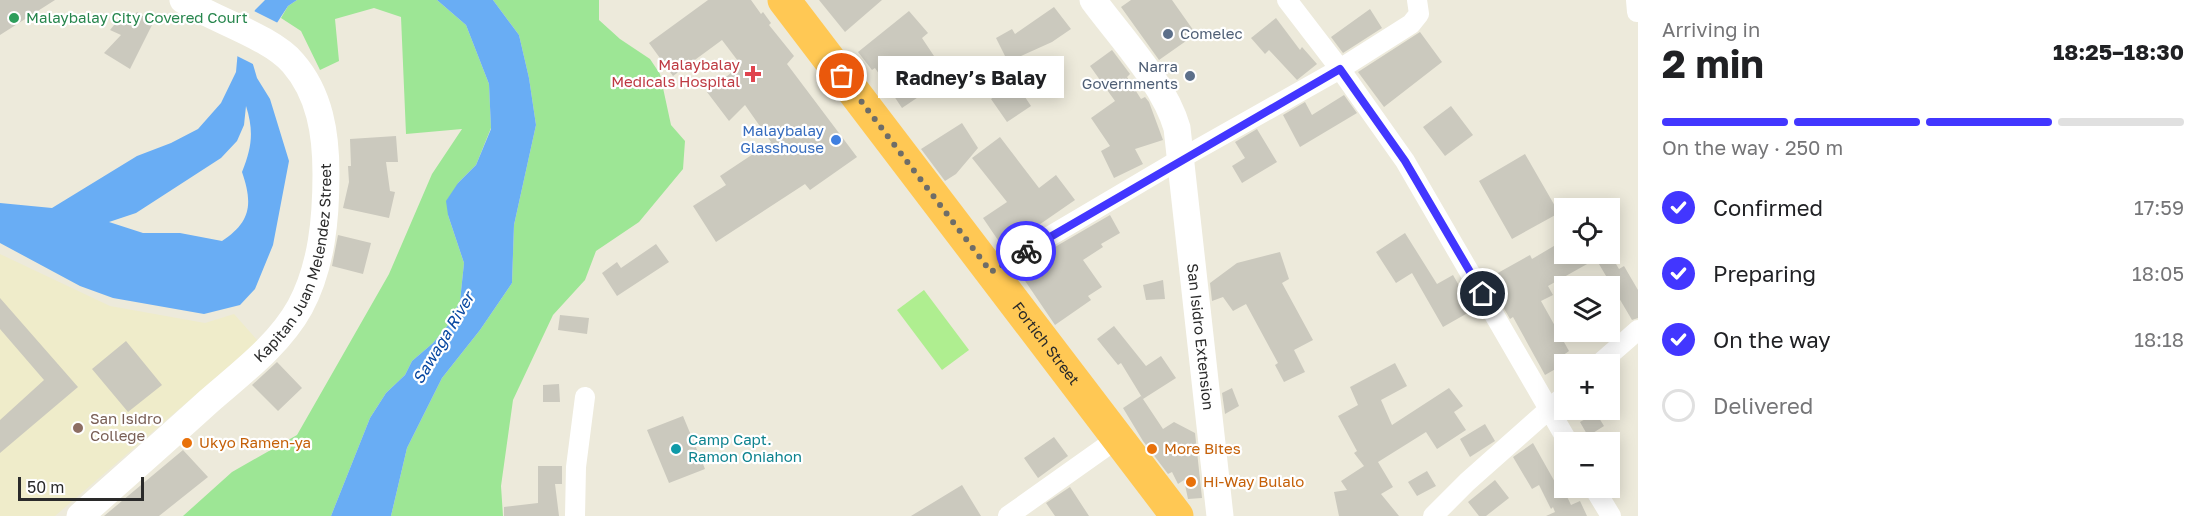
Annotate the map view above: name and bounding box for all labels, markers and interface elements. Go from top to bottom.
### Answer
place label: Malaybalay City Covered Court [26,8,248,26]
marker: Malaybalay City Covered Court [7,11,21,25]
text: Arriving in [1662,17,1760,41]
place label: Comelec [1180,24,1243,42]
marker: Comelec [1161,27,1175,41]
text: 18:25–18:30 [2053,38,2184,65]
text: 2 min [1662,40,1764,87]
pin [816,50,867,101]
place label: Malaybalay Medicals Hospital [611,55,741,90]
callout: Radney’s Balay [878,55,1064,97]
place label: Narra Governments [1082,57,1178,92]
icon: bag [825,59,858,92]
marker: Malaybalay Medicals Hospital [744,65,762,83]
text: Radney’s Balay [895,65,1047,89]
marker: Narra Governments [1183,69,1197,83]
place label: Malaybalay Glasshouse [740,121,825,156]
marker: Malaybalay Glasshouse [829,133,843,147]
text: On the way · 250 m [1662,135,1843,159]
street label: Kapitan Juan Melendez Street [250,163,334,365]
icon: check [1662,191,1695,224]
text: Confirmed [1713,194,1823,221]
text: 17:59 [2134,195,2184,219]
map controls [1554,198,1620,498]
button: locate [1554,198,1620,264]
courier [996,221,1056,281]
icon: bike [1010,235,1043,268]
icon: check [1662,257,1695,290]
text: Preparing [1713,260,1816,287]
text: 18:05 [2132,261,2184,285]
street label: San Isidro Extension [1184,262,1218,411]
pin [1457,268,1508,319]
button: layers [1554,276,1620,342]
icon: home [1466,277,1499,310]
water label: Sawaga River [408,286,480,387]
street label: Fortich Street [1009,298,1084,388]
icon: check [1662,323,1695,356]
text: On the way [1713,326,1831,353]
text: 18:18 [2134,327,2184,351]
button: + [1554,354,1620,420]
text: Delivered [1713,392,1813,419]
place label: San Isidro College [90,409,162,444]
marker: San Isidro College [71,421,85,435]
place label: Camp Capt. Ramon Oniahon [688,430,802,465]
button: − [1554,432,1620,498]
place label: Ukyo Ramen-ya [199,433,311,451]
marker: Ukyo Ramen-ya [180,436,194,450]
place label: More Bites [1164,439,1241,457]
marker: Camp Capt. Ramon Oniahon [669,442,683,456]
marker: More Bites [1145,442,1159,456]
place label: Hi-Way Bulalo [1203,472,1304,490]
scale bar [18,474,144,502]
marker: Hi-Way Bulalo [1184,475,1198,489]
text: 50 m [27,477,64,497]

